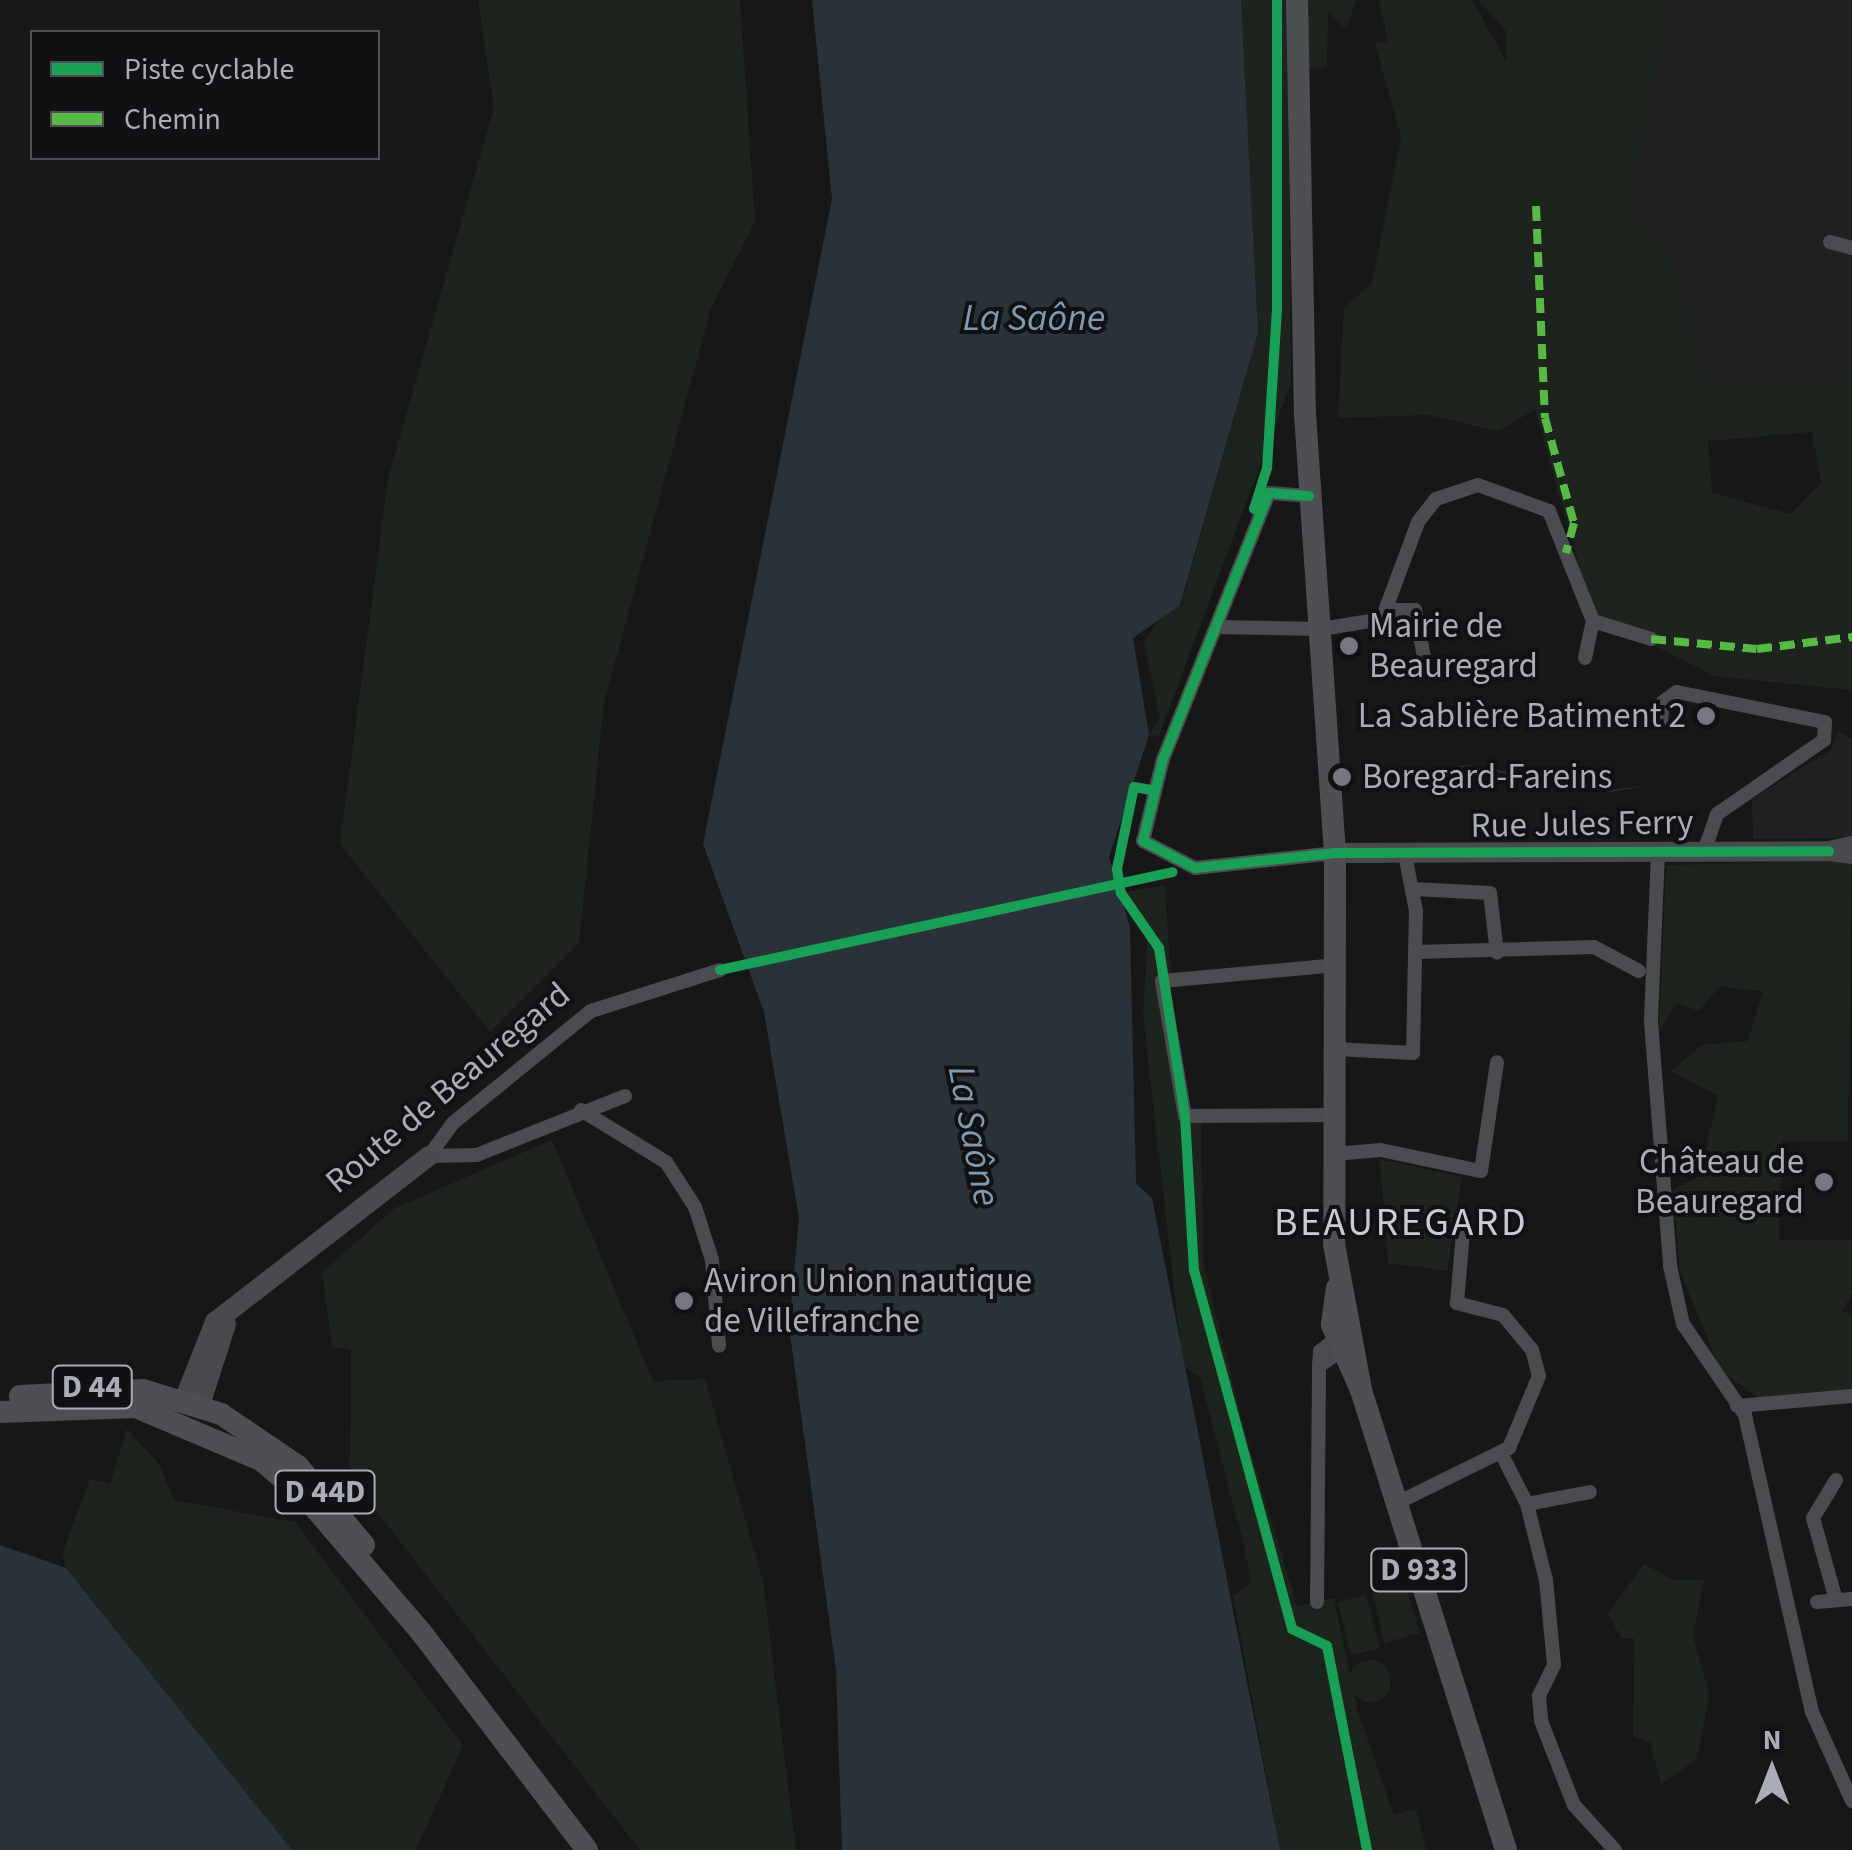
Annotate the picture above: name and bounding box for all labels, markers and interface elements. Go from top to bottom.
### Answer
legend [30,30,380,160]
text: Piste cyclable [124,48,294,91]
text: Chemin [124,98,221,141]
water label: La Saône [963,296,1105,342]
place label: Mairie de Beauregard [1369,605,1538,687]
marker: Mairie de Beauregard [1338,635,1360,657]
place label: La Sablière Batiment 2 [1358,695,1686,737]
marker: La Sablière Batiment 2 [1695,705,1717,727]
place label: Boregard-Fareins [1362,756,1612,798]
marker: Boregard-Fareins [1331,766,1353,788]
street label: Rue Jules Ferry [1470,801,1694,847]
street label: Route de Beauregard [317,974,579,1202]
water label: La Saône [937,1062,1009,1210]
place label: Château de Beauregard [1635,1141,1804,1223]
marker: Château de Beauregard [1813,1171,1835,1193]
district label: BEAUREGARD [1274,1199,1528,1247]
place label: Aviron Union nautique de Villefranche [704,1260,1032,1342]
marker: Aviron Union nautique de Villefranche [673,1290,695,1312]
road number: D 44 [49,1360,134,1414]
road number: D 44D [272,1465,378,1519]
road number: D 933 [1369,1543,1469,1597]
north arrow [1722,1720,1822,1820]
text: N [1763,1720,1781,1760]

